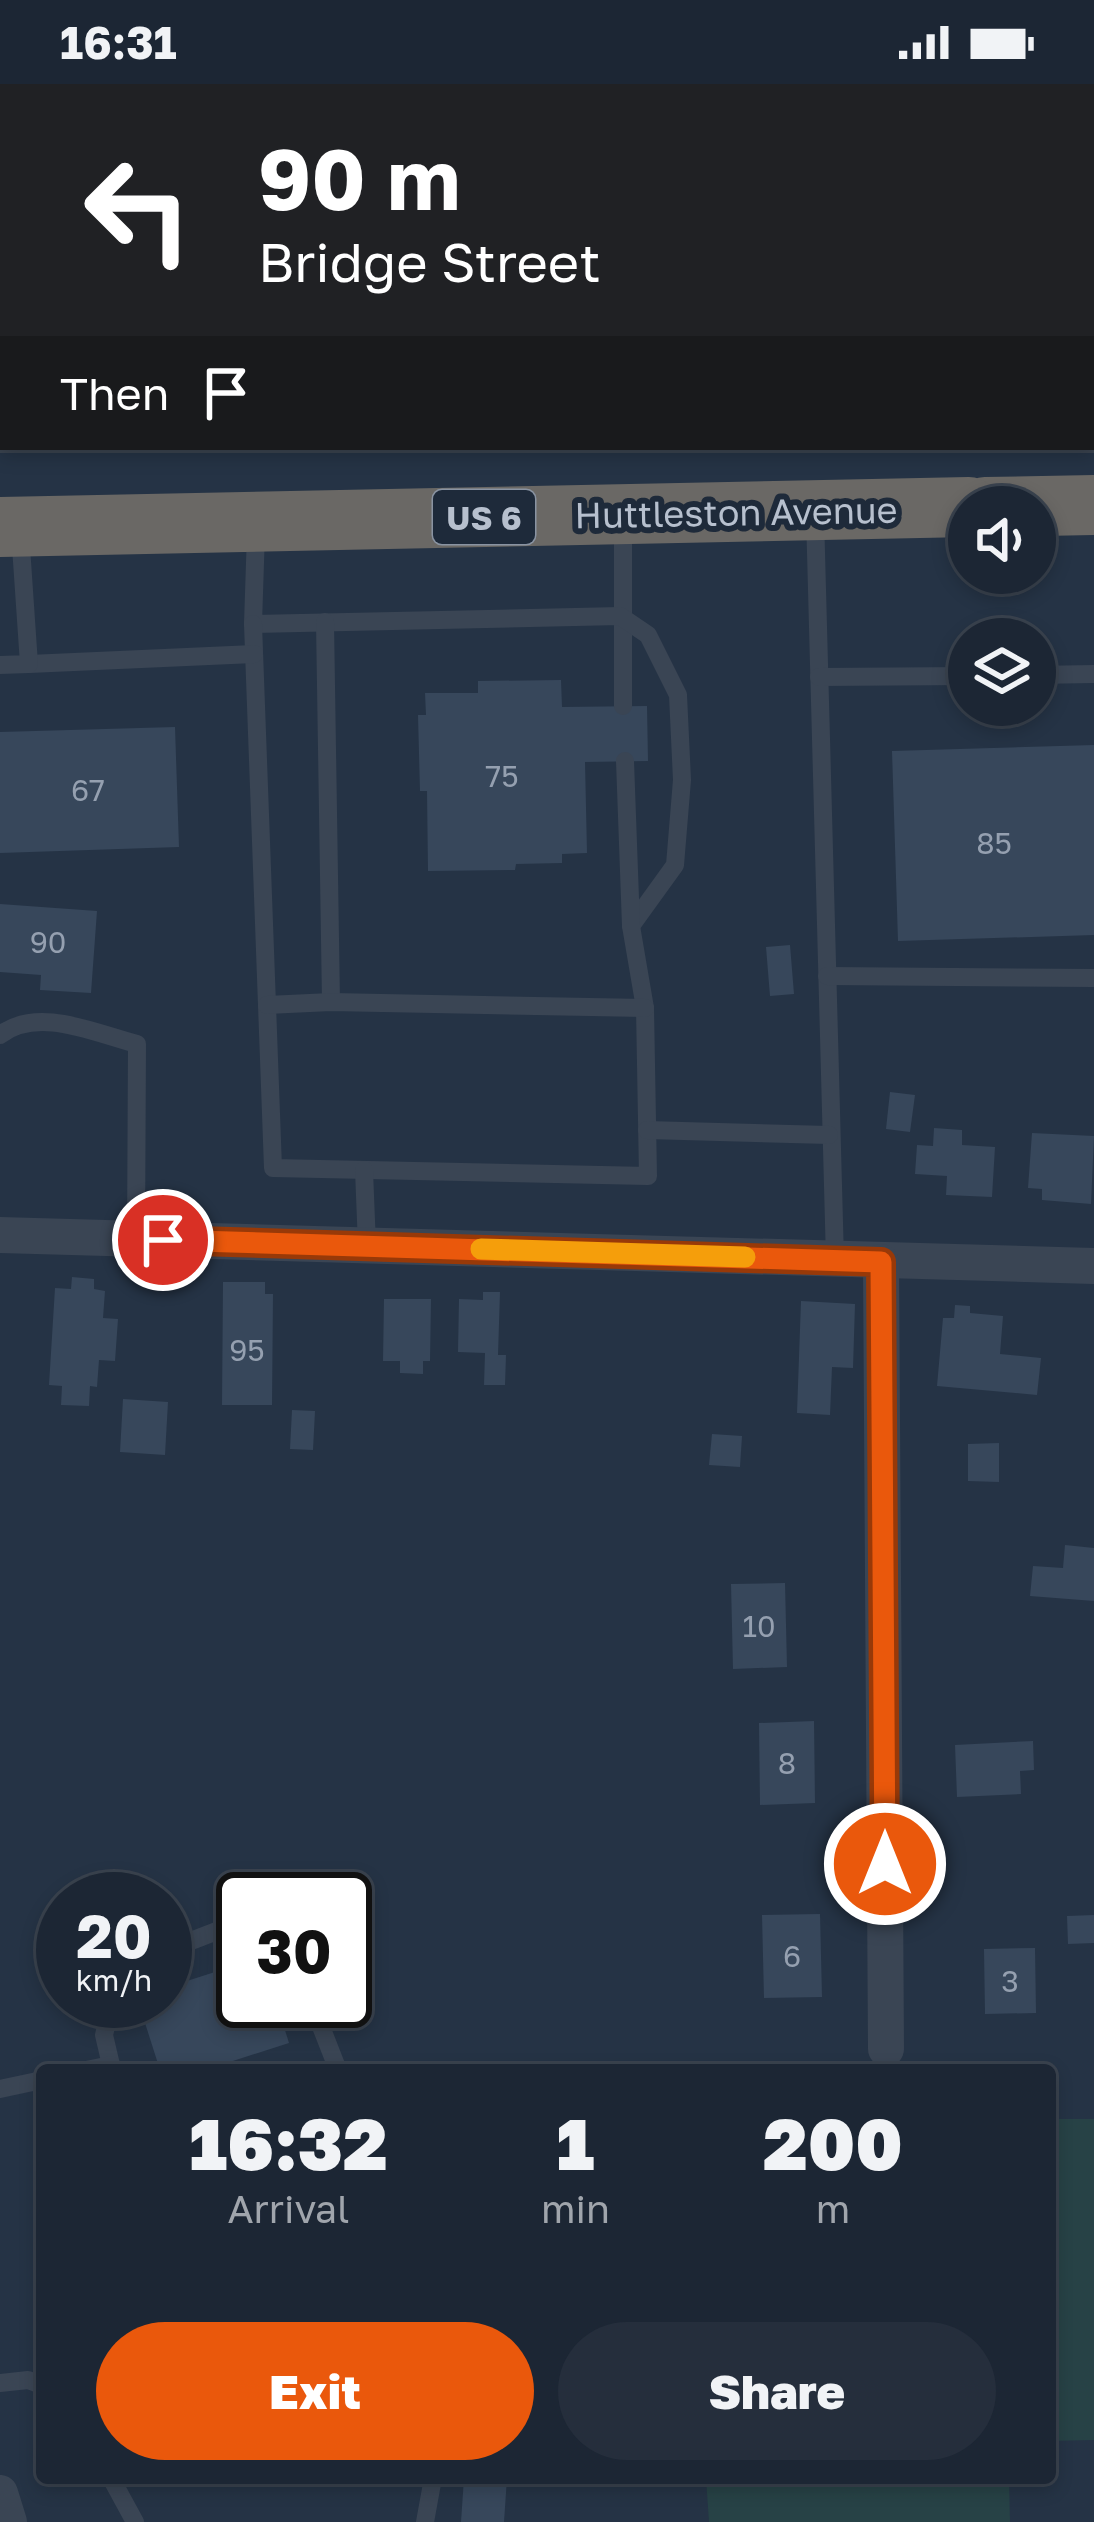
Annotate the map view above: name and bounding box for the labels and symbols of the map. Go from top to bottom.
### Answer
street label: Huttleston Avenue [574,488,898,536]
road number: US 6 [433,490,535,544]
house number: 75 [485,758,519,794]
house number: 67 [71,772,105,808]
house number: 85 [976,825,1012,861]
house number: 90 [30,924,66,960]
pin [112,1189,214,1291]
house number: 95 [229,1332,265,1368]
house number: 10 [742,1608,776,1644]
house number: 8 [778,1745,796,1781]
position arrow [822,1801,948,1927]
speed limit sign: 30 [216,1872,372,2028]
house number: 6 [783,1938,801,1974]
house number: 3 [1001,1963,1019,1999]

